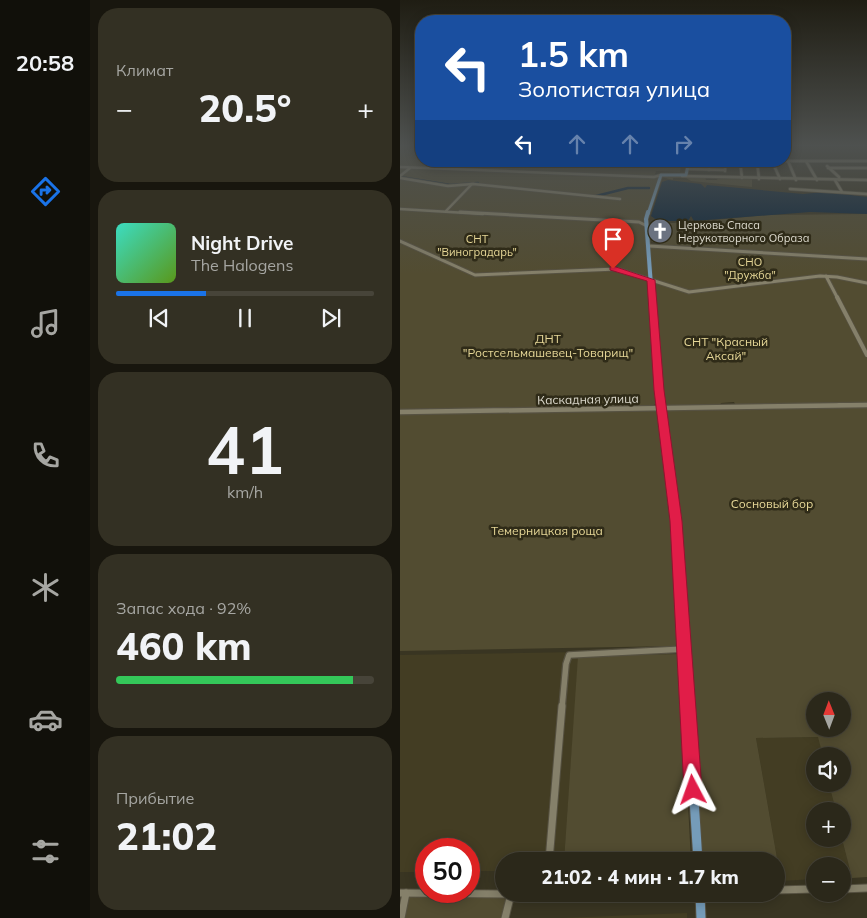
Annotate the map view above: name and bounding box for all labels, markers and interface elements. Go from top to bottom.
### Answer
text: 1.5 km [518,32,629,76]
icon: left [435,35,500,100]
text: 20:58 [16,49,74,77]
text: Климат [116,60,173,80]
text: Золотистая улица [518,75,710,103]
text: 20.5° [199,84,291,132]
text: − [116,91,133,126]
text: + [357,91,374,126]
icon: left [510,130,538,158]
icon: ahead [563,130,591,158]
icon: ahead [616,130,644,158]
icon: right [669,130,697,158]
icon: directions [28,174,63,209]
pin [592,218,634,269]
church icon: Церковь Спаса Нерукотворного Образа [647,218,673,244]
place label: Церковь Спаса Нерукотворного Образа [678,218,809,245]
icon: arrive [599,225,627,253]
text: Night Drive [191,231,293,255]
park label: СНТ "Виноградарь" [437,232,517,259]
text: The Halogens [191,255,293,275]
park label: СНО "Дружба" [724,255,776,282]
icon: previous [145,304,173,332]
icon: pause [231,304,259,332]
icon: next [317,304,345,332]
icon: music [28,306,63,341]
park label: ДНТ "Ростсельмашевец-Товарищ" [463,331,633,360]
park label: СНТ "Красный Аксай" [684,334,768,363]
street label: Каскадная улица [537,391,639,407]
text: 41 [206,409,284,490]
icon: phone [28,438,63,473]
text: km/h [227,482,263,502]
park label: Сосновый бор [731,496,813,511]
park label: Темерницкая роща [491,523,603,538]
icon: climate [28,570,63,605]
text: Запас хода · 92% [116,598,251,618]
text: 460 km [116,622,252,670]
north arrow [806,692,851,738]
map controls [806,692,851,902]
icon: car [28,702,63,737]
button: sound [806,747,851,792]
position arrow [666,763,718,815]
text: Прибытие [116,788,194,808]
button: + [806,802,851,847]
text: 21:02 [116,812,217,860]
icon: filters [28,834,63,869]
speed limit sign: 50 [415,838,480,903]
button: − [806,857,851,902]
text: 21:02 · 4 мин · 1.7 km [541,865,739,889]

